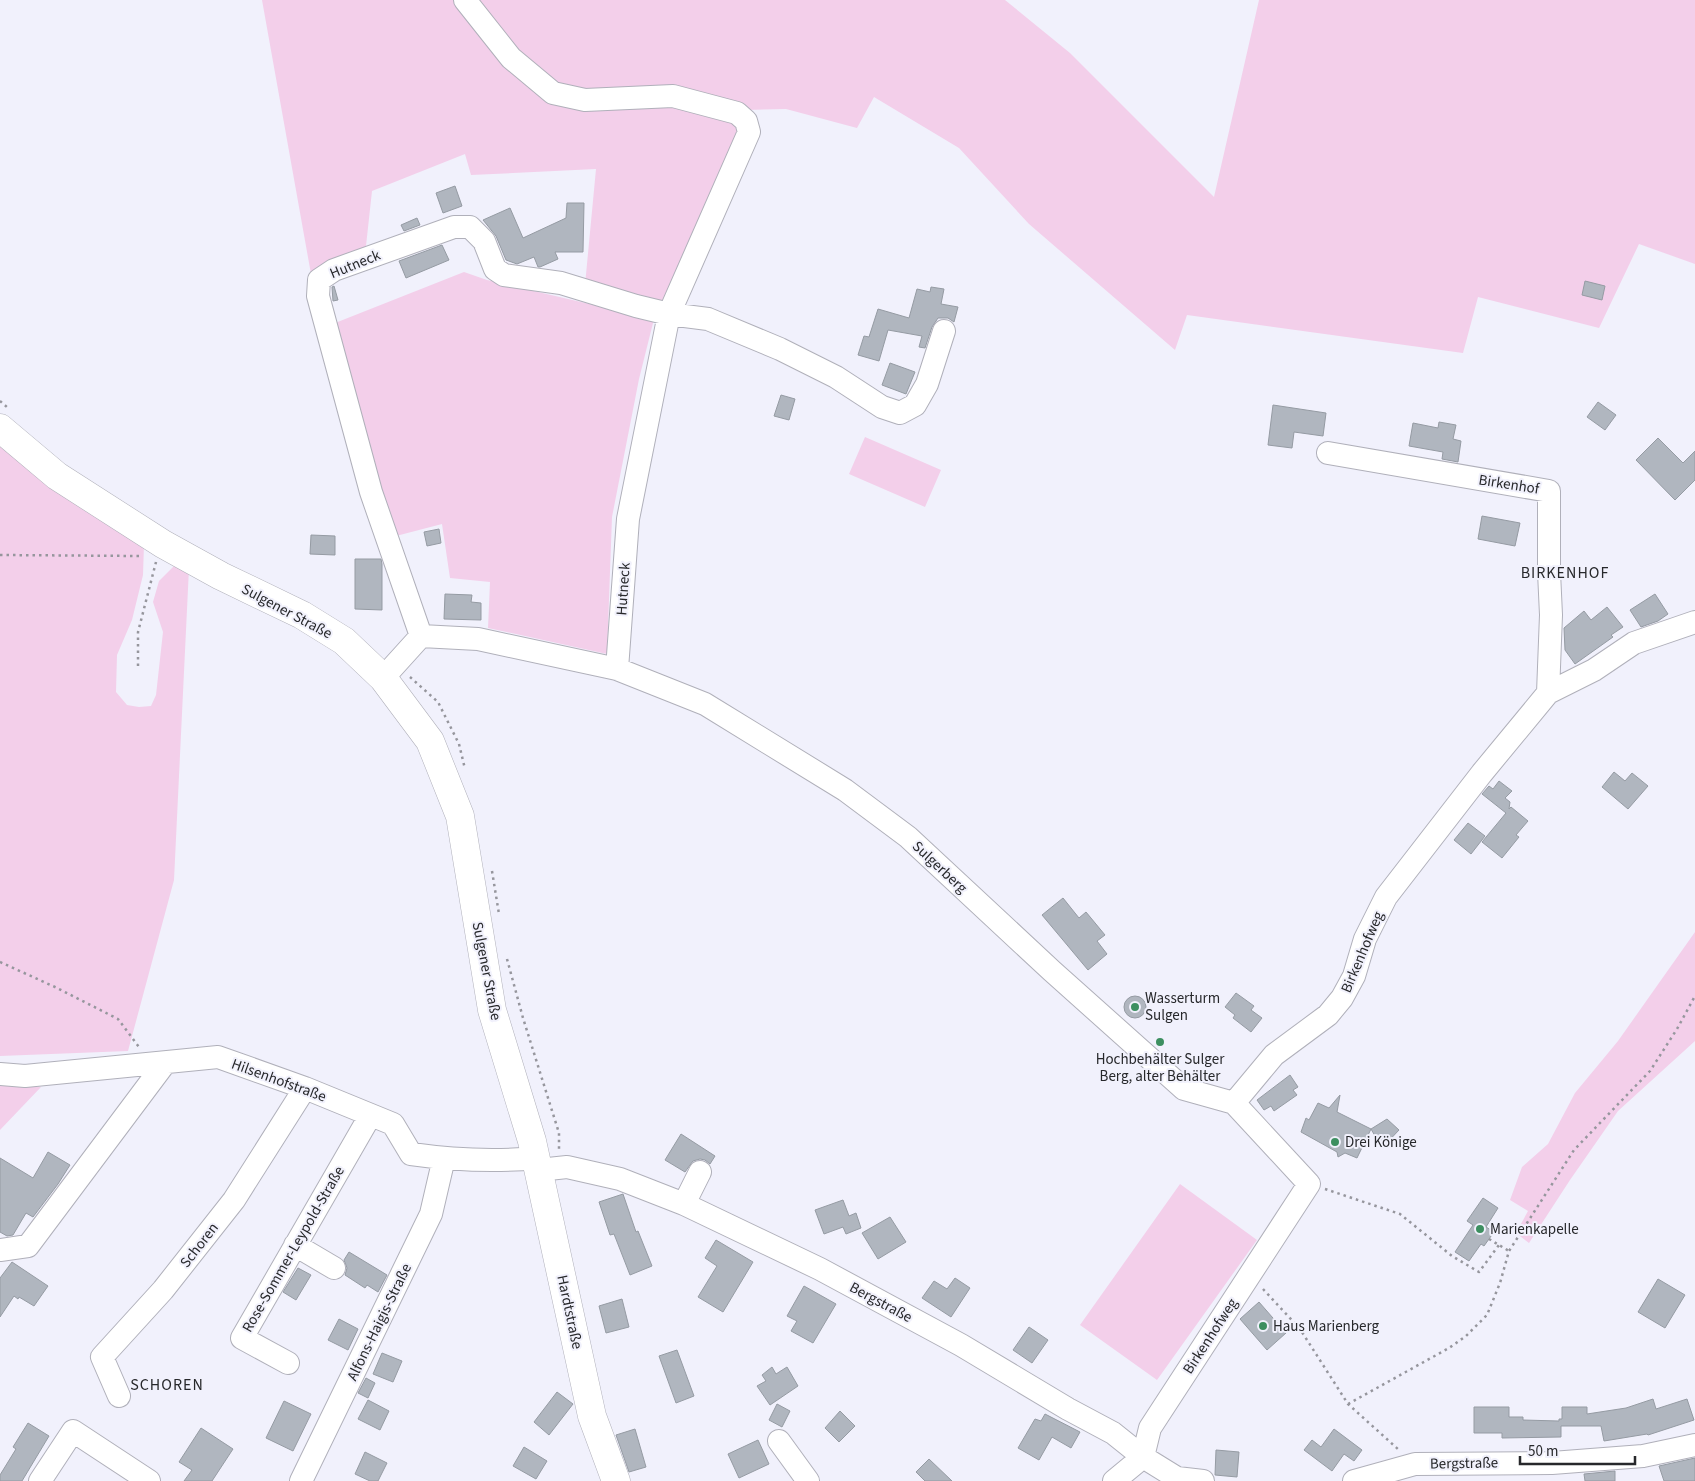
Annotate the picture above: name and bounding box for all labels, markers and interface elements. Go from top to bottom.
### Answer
street label: Hutneck [327,245,384,284]
street label: Birkenhof [1477,469,1541,500]
street label: Hutneck [611,561,636,616]
district label: BIRKENHOF [1521,562,1609,584]
street label: Sulgener Straße [238,579,336,644]
street label: Sulgerberg [908,836,972,899]
street label: Birkenhofweg [1336,908,1389,996]
street label: Sulgener Straße [467,920,506,1022]
place label: Wasserturm Sulgen [1145,988,1220,1026]
marker: Wasserturm Sulgen [1129,1001,1141,1013]
marker: Hochbehälter Sulger Berg, alter Behälter [1154,1036,1166,1048]
place label: Hochbehälter Sulger Berg, alter Behälter [1096,1049,1225,1087]
street label: Hilsenhofstraße [229,1054,329,1107]
place label: Drei Könige [1345,1132,1417,1153]
marker: Drei Könige [1329,1136,1341,1148]
street label: Rose-Sommer-Leypold-Straße [237,1162,350,1336]
street label: Schoren [175,1218,224,1272]
place label: Marienkapelle [1490,1219,1579,1240]
marker: Marienkapelle [1474,1223,1486,1235]
street label: Alfons-Haigis-Straße [342,1260,417,1384]
street label: Hardtstraße [551,1273,588,1351]
street label: Bergstraße [846,1277,916,1328]
street label: Birkenhofweg [1178,1294,1243,1378]
place label: Haus Marienberg [1273,1316,1380,1337]
marker: Haus Marienberg [1257,1320,1269,1332]
district label: SCHOREN [130,1374,204,1396]
scale bar [1520,1434,1635,1466]
text: 50 m [1528,1441,1558,1462]
street label: Bergstraße [1430,1452,1498,1475]

